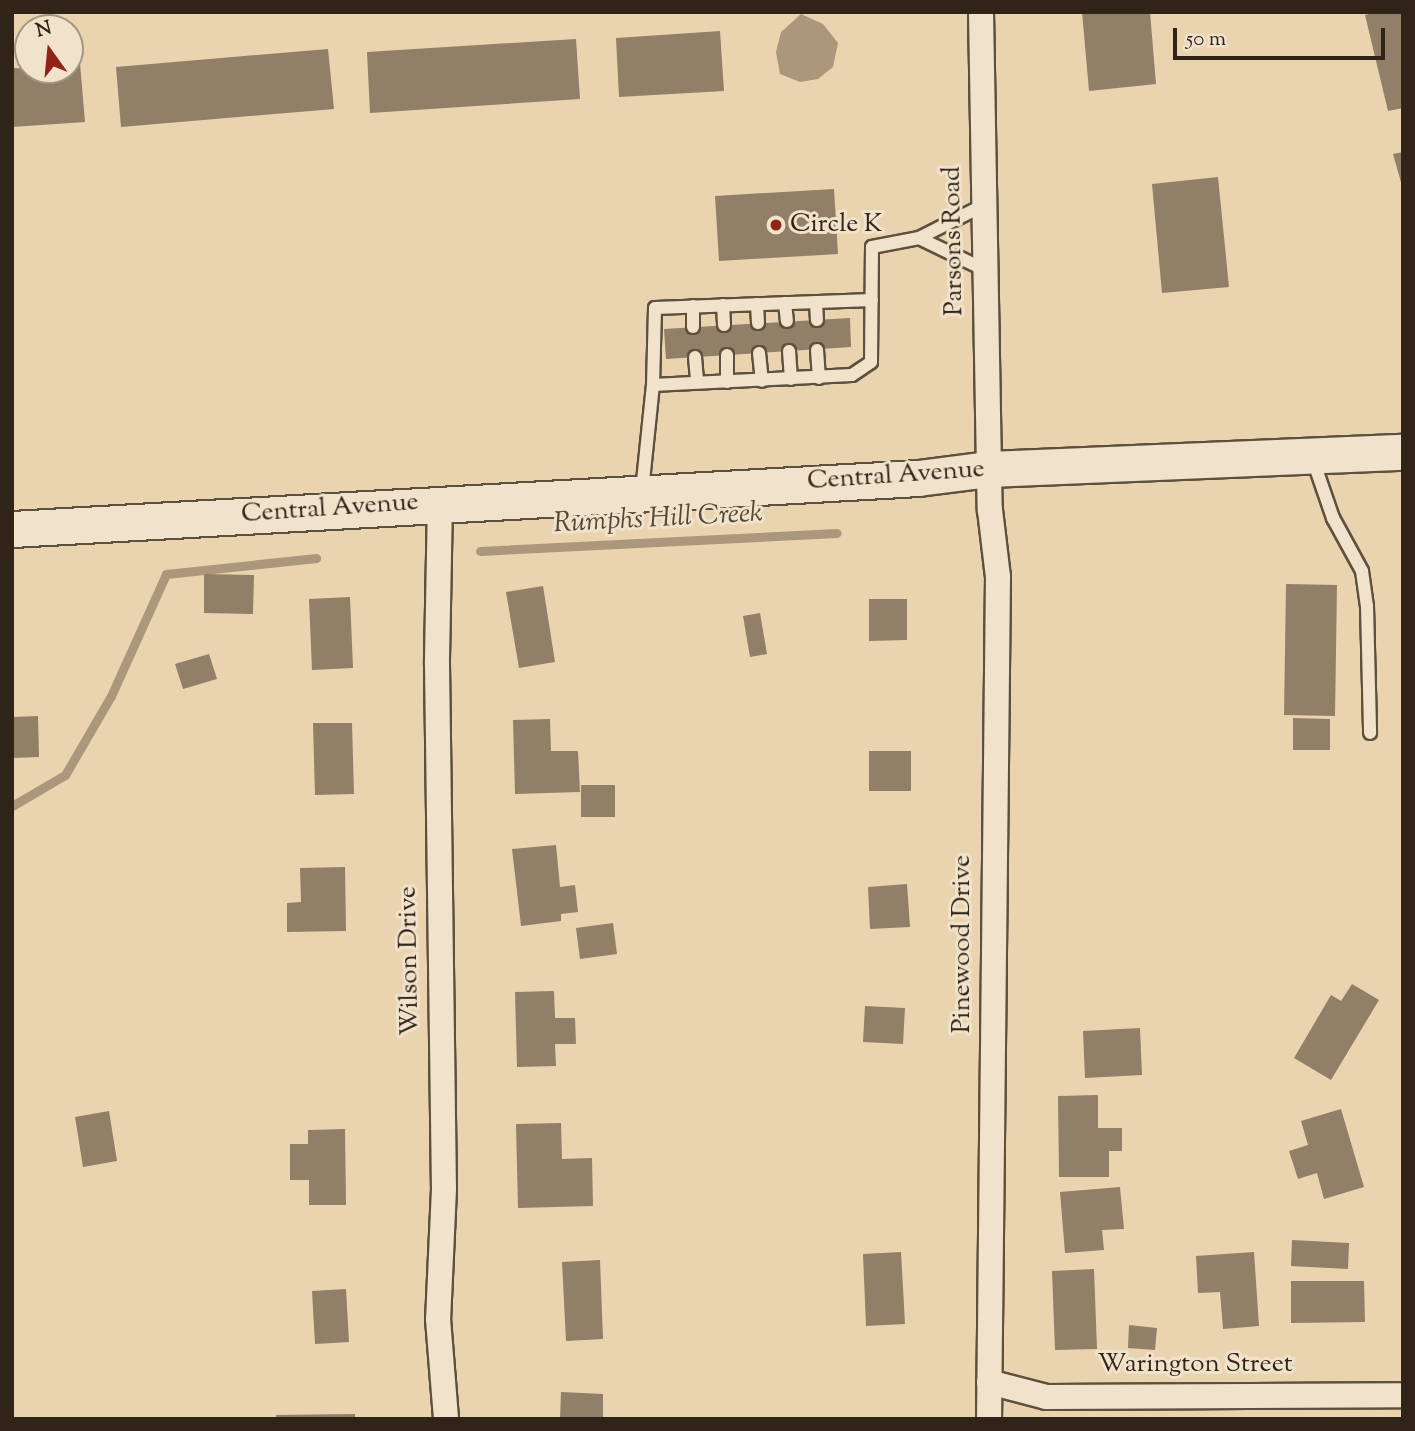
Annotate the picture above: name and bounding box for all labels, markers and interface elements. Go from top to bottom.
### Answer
north arrow [14,14,84,84]
scale bar [1177,14,1389,58]
text: N [33,15,55,45]
text: 50 m [1186,25,1226,55]
street label: Parsons Road [937,166,971,316]
place label: Circle K [790,209,883,241]
marker: Circle K [768,217,784,233]
street label: Central Avenue [806,454,986,498]
street label: Central Avenue [240,487,420,531]
water label: Rumphs Hill Creek [553,497,763,541]
street label: Pinewood Drive [947,855,979,1033]
street label: Wilson Drive [393,886,427,1036]
street label: Warington Street [1097,1349,1293,1381]

